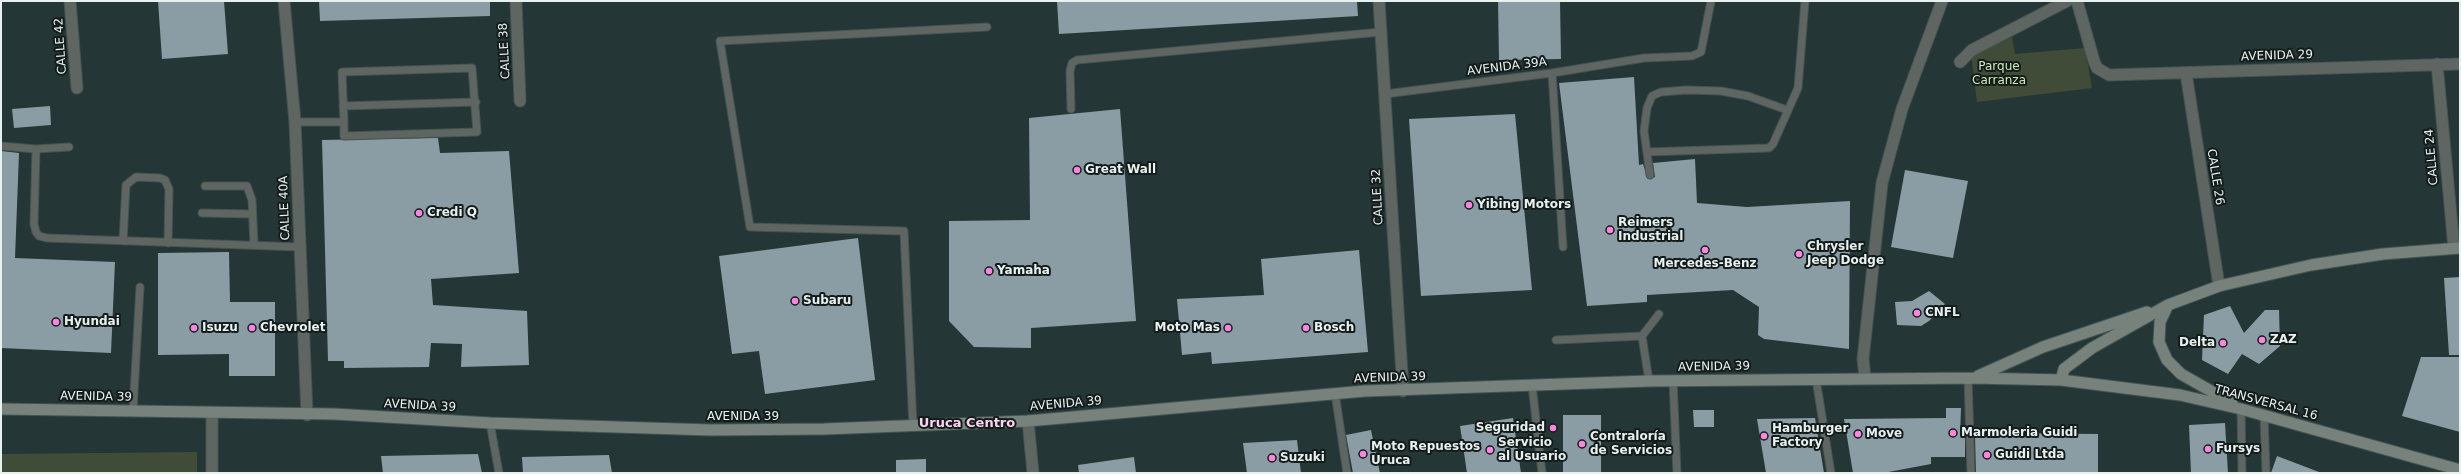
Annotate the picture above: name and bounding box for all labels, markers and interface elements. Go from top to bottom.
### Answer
street label: CALLE 42 [52,17,70,75]
street label: CALLE 38 [496,22,514,80]
street label: AVENIDA 29 [2241,48,2313,64]
street label: AVENIDA 39A [1466,55,1548,79]
park label: Parque Carranza [1972,60,2026,88]
street label: CALLE 24 [2422,128,2442,186]
street label: CALLE 26 [2203,148,2227,206]
place label: Great Wall [1085,163,1156,177]
marker: Great Wall [1072,165,1082,175]
street label: CALLE 32 [1369,168,1387,226]
street label: CALLE 40A [277,175,293,241]
place label: Yibing Motors [1477,198,1571,212]
marker: Yibing Motors [1464,200,1474,210]
place label: Credi Q [427,206,477,220]
marker: Credi Q [414,208,424,218]
place label: Reimers Industrial [1618,216,1683,244]
marker: Reimers Industrial [1605,225,1615,235]
place label: Chrysler Jeep Dodge [1807,240,1884,268]
marker: Mercedes-Benz [1700,245,1710,255]
marker: Chrysler Jeep Dodge [1794,249,1804,259]
place label: Mercedes-Benz [1654,257,1756,271]
place label: Yamaha [997,264,1050,278]
marker: Yamaha [984,266,994,276]
place label: Subaru [803,294,851,308]
marker: Subaru [790,296,800,306]
place label: CNFL [1925,306,1960,320]
marker: CNFL [1912,308,1922,318]
place label: Hyundai [64,315,120,329]
marker: Hyundai [51,317,61,327]
place label: Isuzu [202,321,238,335]
place label: Chevrolet [260,321,325,335]
place label: Moto Mas [1154,321,1220,335]
place label: Bosch [1314,321,1354,335]
marker: Isuzu [189,323,199,333]
marker: Chevrolet [247,323,257,333]
marker: Moto Mas [1223,323,1233,333]
marker: Bosch [1301,323,1311,333]
place label: ZAZ [2270,333,2297,347]
marker: ZAZ [2257,335,2267,345]
place label: Delta [2179,336,2215,350]
marker: Delta [2218,338,2228,348]
street label: AVENIDA 39 [1678,359,1750,375]
street label: AVENIDA 39 [1354,370,1426,386]
street label: TRANSVERSAL 16 [2213,382,2319,424]
street label: AVENIDA 39 [60,389,132,405]
street label: AVENIDA 39 [1029,394,1103,414]
street label: AVENIDA 39 [384,397,456,415]
street label: AVENIDA 39 [707,410,779,424]
district label: Uruca Centro [919,416,1015,432]
place label: Seguridad [1476,421,1545,435]
place label: Hamburger Factory [1772,422,1848,450]
marker: Seguridad [1548,423,1558,433]
place label: Marmoleria Guidi [1961,426,2077,440]
place label: Move [1866,427,1902,441]
marker: Marmoleria Guidi [1948,428,1958,438]
marker: Move [1853,429,1863,439]
place label: Contraloría de Servicios [1590,430,1672,458]
marker: Hamburger Factory [1759,431,1769,441]
place label: Servicio al Usuario [1498,436,1566,464]
marker: Contraloría de Servicios [1577,439,1587,449]
place label: Moto Repuestos Uruca [1371,440,1480,468]
place label: Fursys [2216,442,2260,456]
marker: Fursys [2203,444,2213,454]
marker: Servicio al Usuario [1485,445,1495,455]
place label: Guidi Ltda [1995,448,2064,462]
marker: Moto Repuestos Uruca [1358,449,1368,459]
marker: Guidi Ltda [1982,450,1992,460]
place label: Suzuki [1280,451,1325,465]
marker: Suzuki [1267,453,1277,463]

